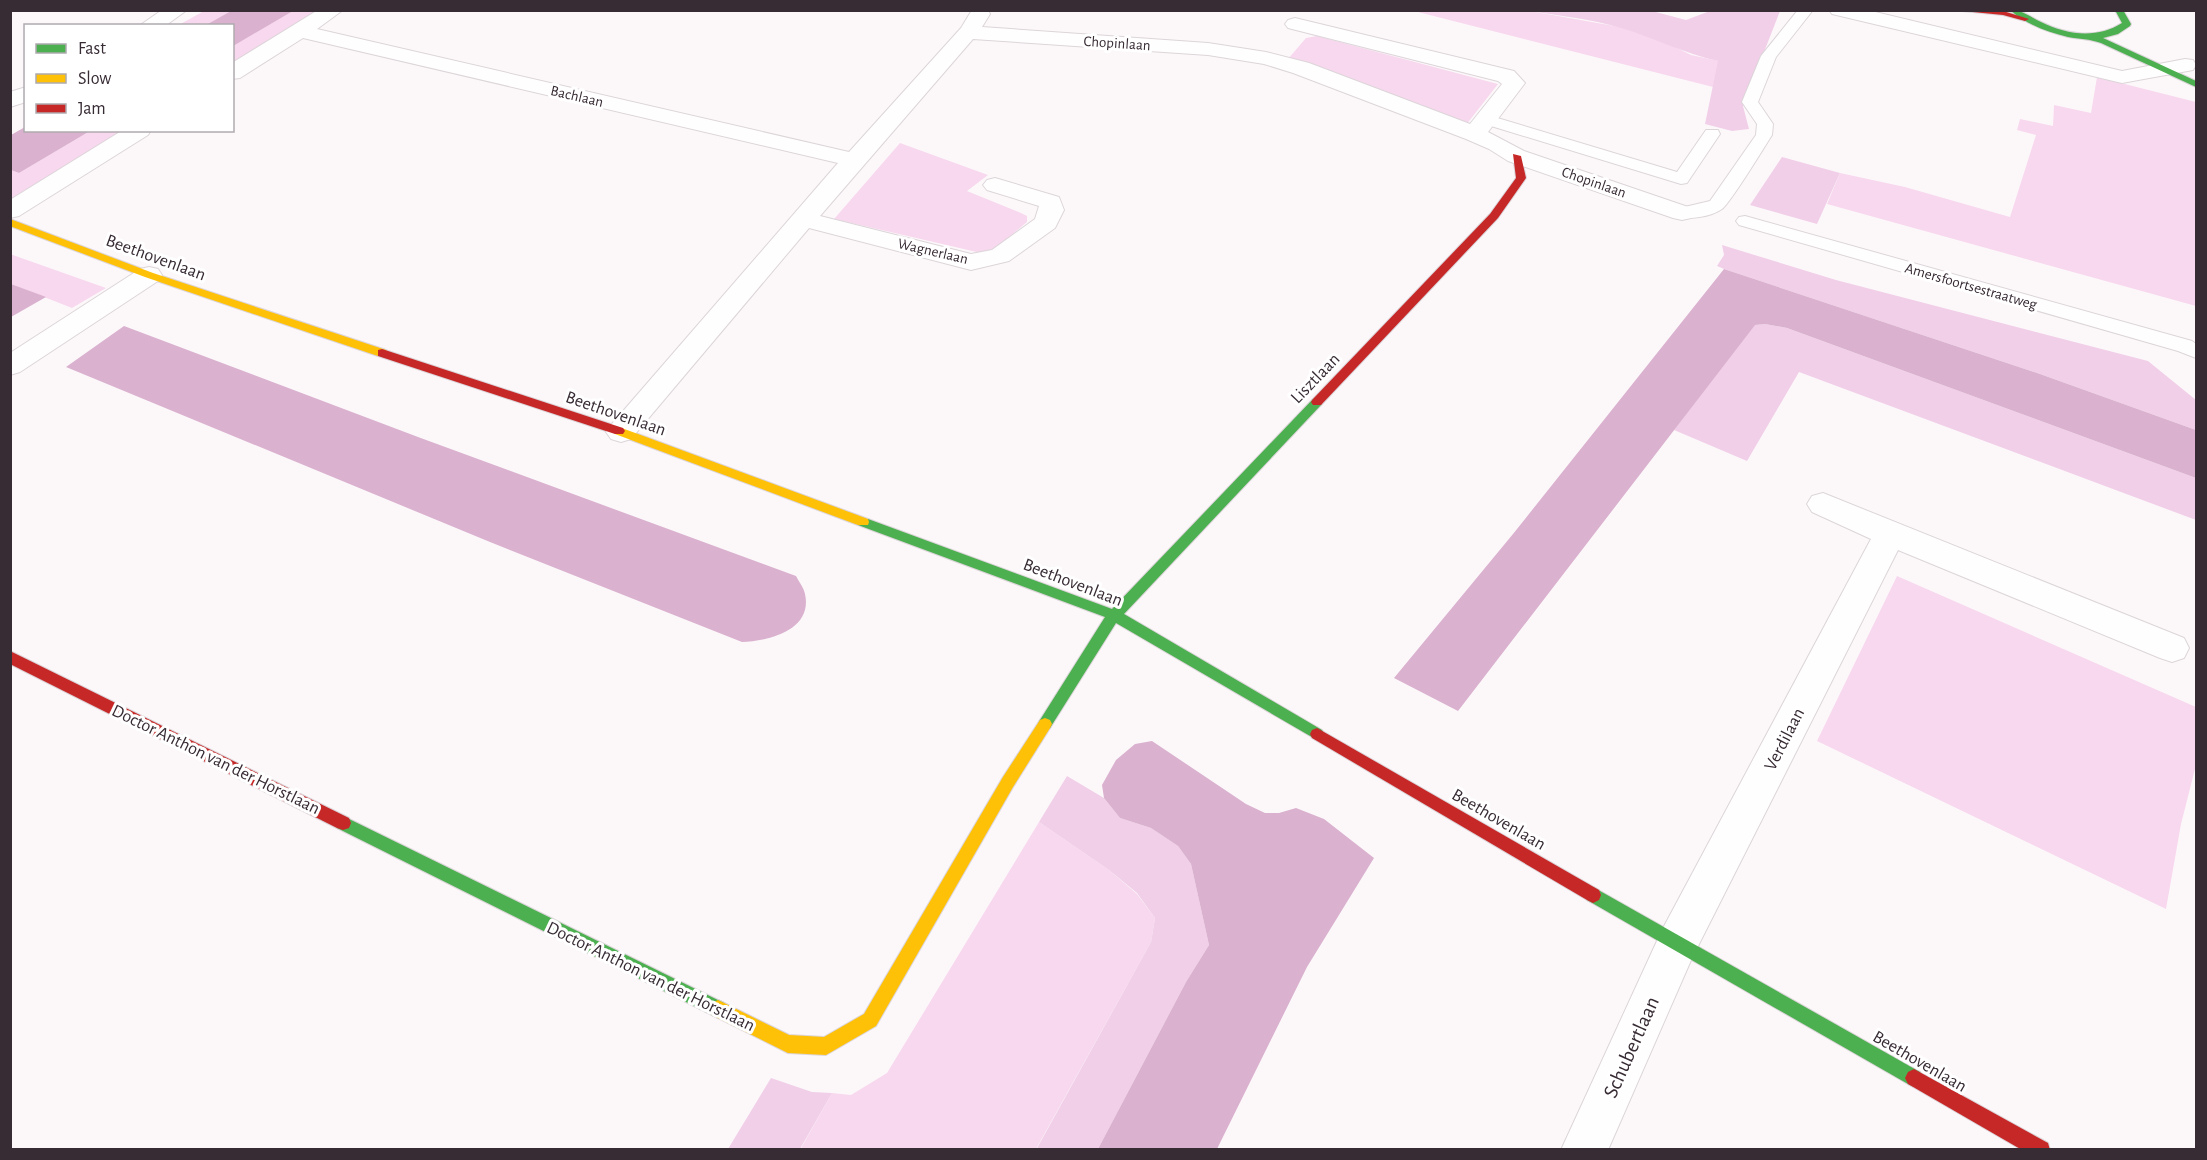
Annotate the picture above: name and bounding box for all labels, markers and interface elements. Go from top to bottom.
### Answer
legend [24,24,234,132]
street label: Chopinlaan [1083,34,1151,53]
text: Fast [78,40,106,58]
text: Slow [78,70,111,88]
street label: Bachlaan [549,83,605,110]
text: Jam [78,100,106,118]
street label: Chopinlaan [1560,164,1628,200]
street label: Beethovenlaan [103,232,208,284]
street label: Wagnerlaan [896,236,969,267]
street label: Amersfoortsestraatweg [1903,260,2039,313]
street label: Lisztlaan [1288,350,1344,407]
street label: Beethovenlaan [563,388,668,440]
street label: Beethovenlaan [1020,556,1125,610]
street label: Doctor Anthon van der Horstlaan [109,702,322,818]
street label: Verdilaan [1762,705,1808,774]
street label: Beethovenlaan [1449,786,1548,854]
street label: Doctor Anthon van der Horstlaan [544,919,757,1035]
street label: Schubertlaan [1600,993,1663,1101]
street label: Beethovenlaan [1870,1028,1969,1096]

